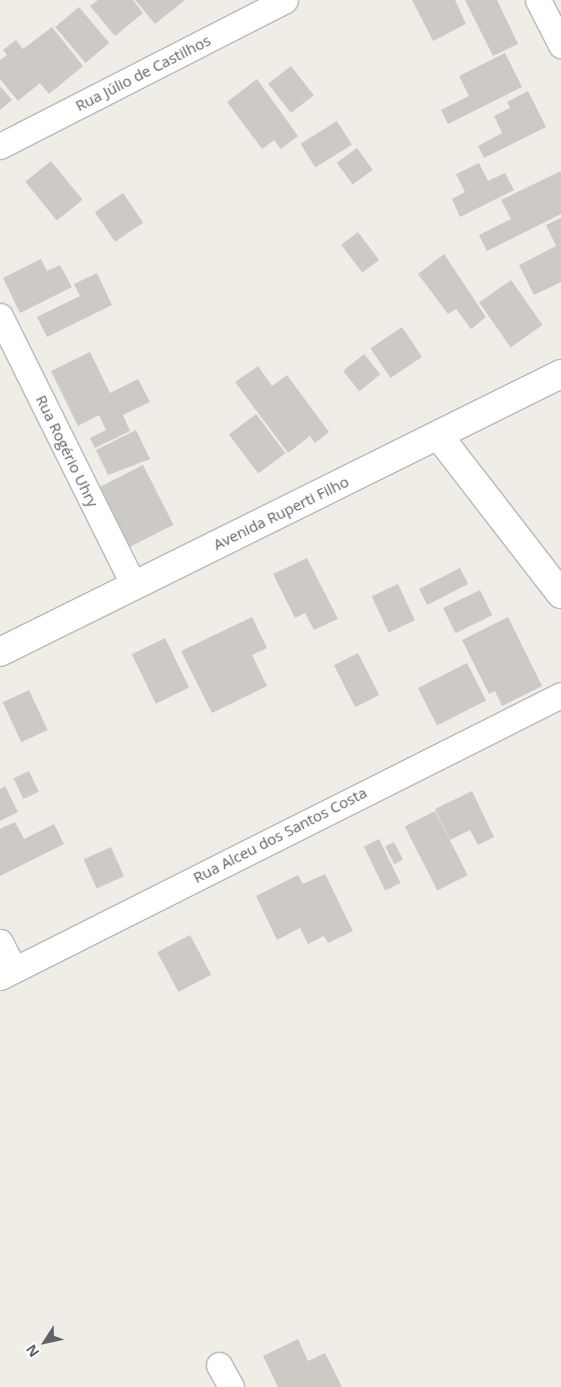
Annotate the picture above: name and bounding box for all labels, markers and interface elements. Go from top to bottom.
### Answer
street label: Rua Júlio de Castilhos [72,31,214,115]
street label: Rua Rogério Uhry [32,392,102,510]
street label: Avenida Ruperti Filho [210,472,352,554]
street label: Rua Alceu dos Santos Costa [190,783,370,887]
north arrow [20,1317,70,1367]
text: N [21,1341,43,1361]

